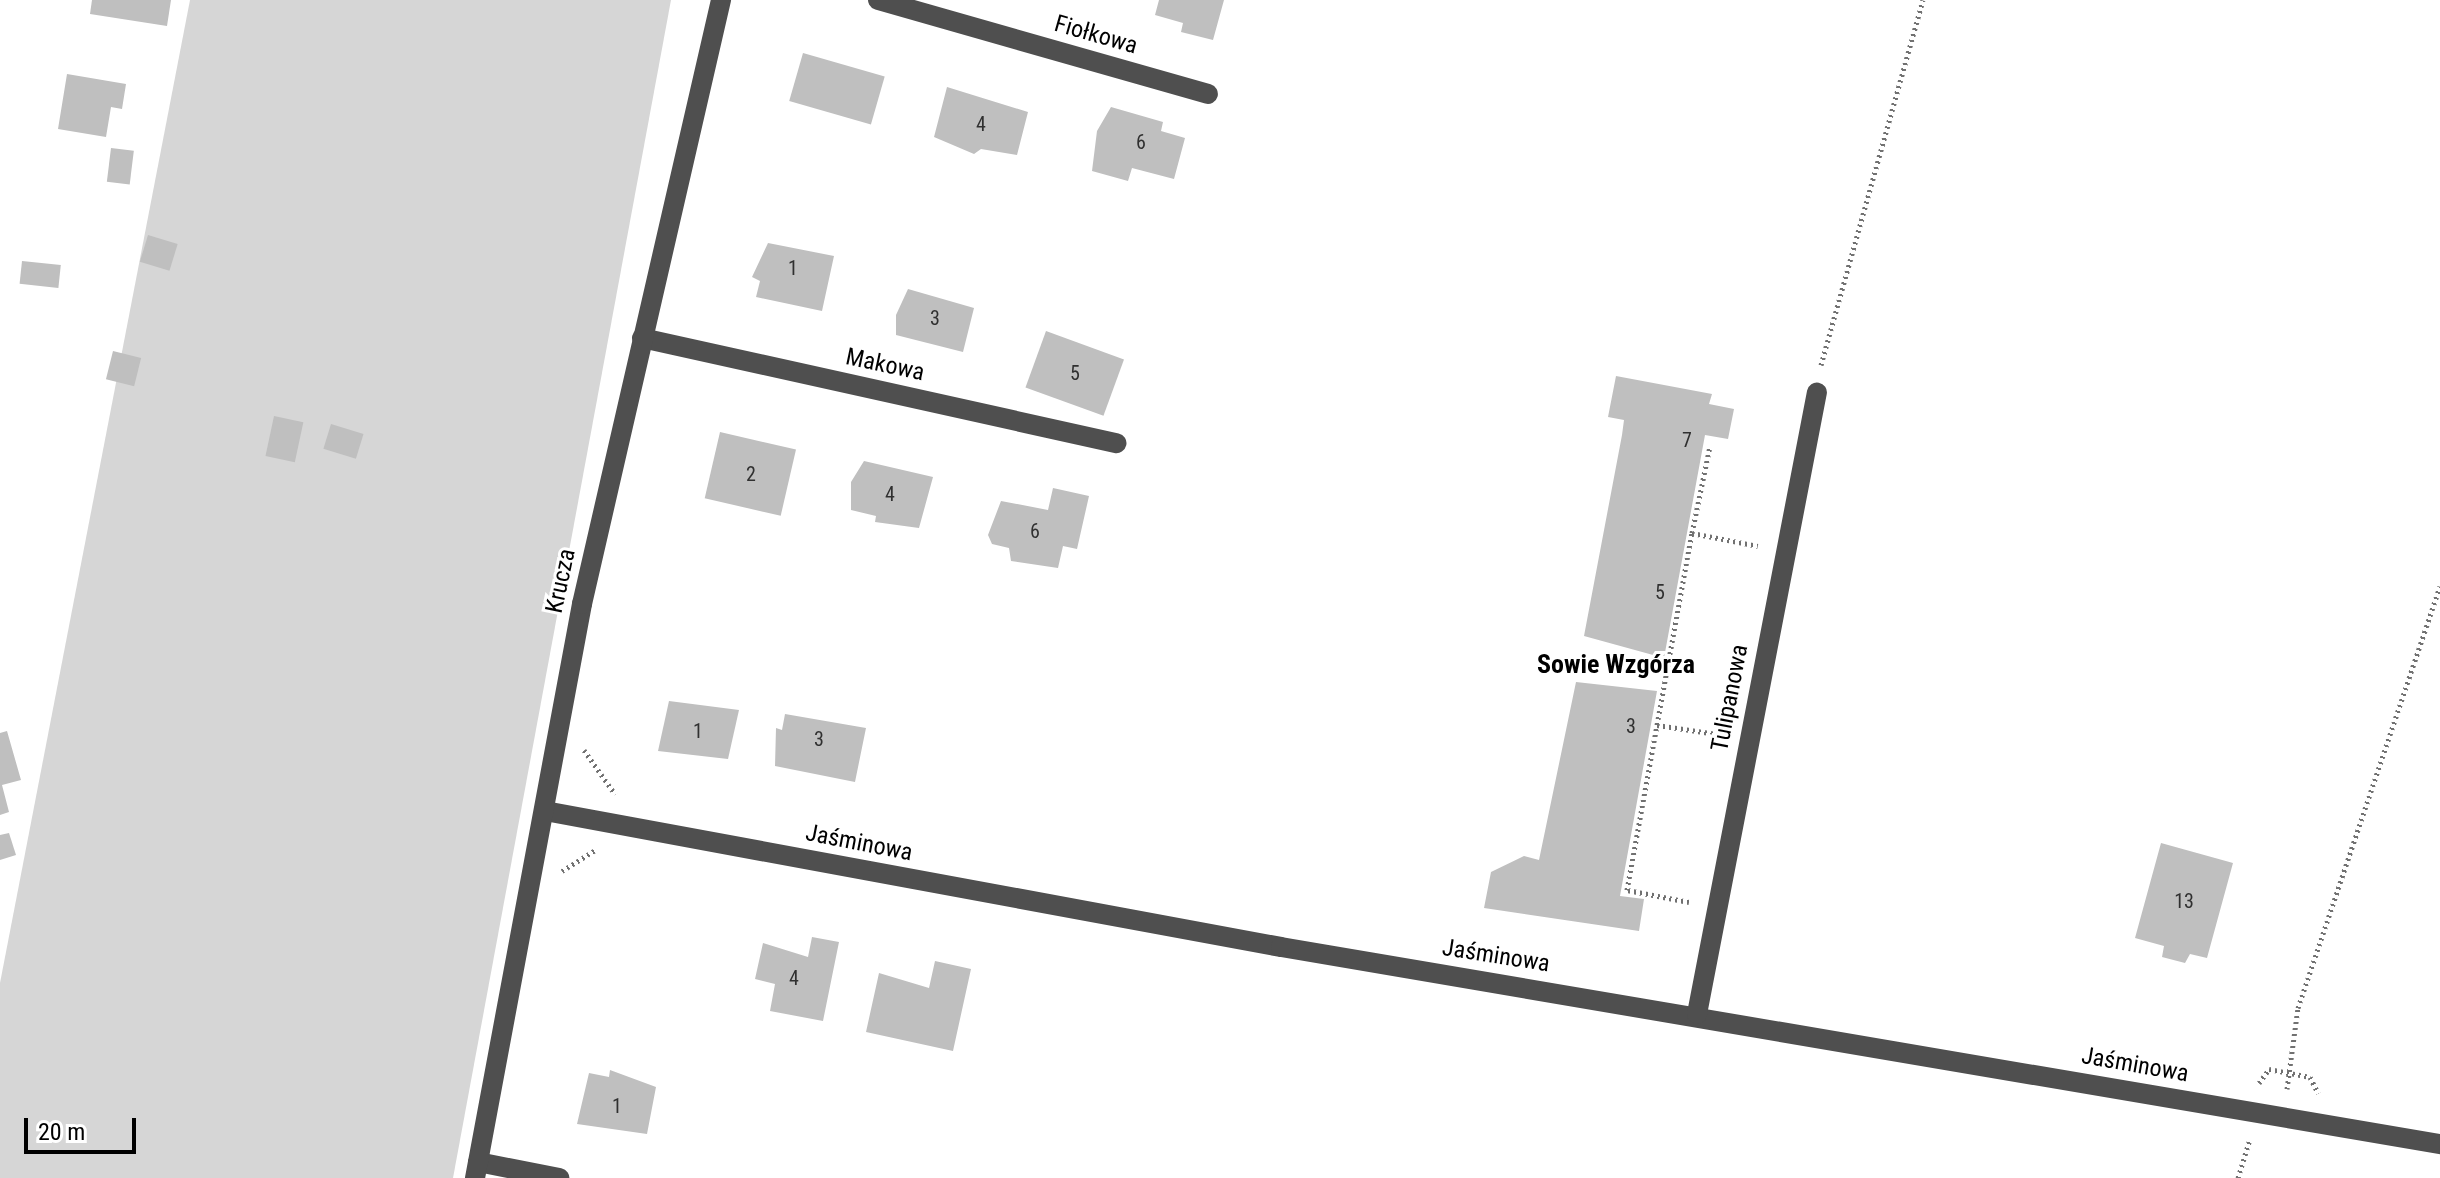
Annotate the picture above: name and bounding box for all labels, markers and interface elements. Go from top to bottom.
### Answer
street label: Fiołkowa [1051,9,1141,61]
house number: 4 [976,112,986,136]
house number: 6 [1136,130,1146,154]
house number: 1 [788,256,798,280]
house number: 3 [930,306,940,330]
street label: Makowa [843,343,927,387]
house number: 5 [1070,361,1080,385]
house number: 7 [1682,428,1692,452]
house number: 2 [746,462,756,486]
house number: 4 [885,482,895,506]
house number: 6 [1030,519,1040,543]
street label: Krucza [540,546,582,616]
house number: 5 [1655,580,1665,604]
street label: Tulipanowa [1706,642,1754,754]
district label: Sowie Wzgórza [1537,649,1695,681]
house number: 3 [1626,714,1636,738]
house number: 1 [693,719,703,743]
house number: 3 [814,727,824,751]
street label: Jaśminowa [803,819,915,867]
house number: 13 [2174,889,2194,913]
street label: Jaśminowa [1440,933,1552,979]
house number: 4 [789,966,799,990]
street label: Jaśminowa [2079,1041,2191,1089]
house number: 1 [612,1094,622,1118]
scale bar [28,1102,140,1152]
text: 20 m [38,1118,85,1146]

